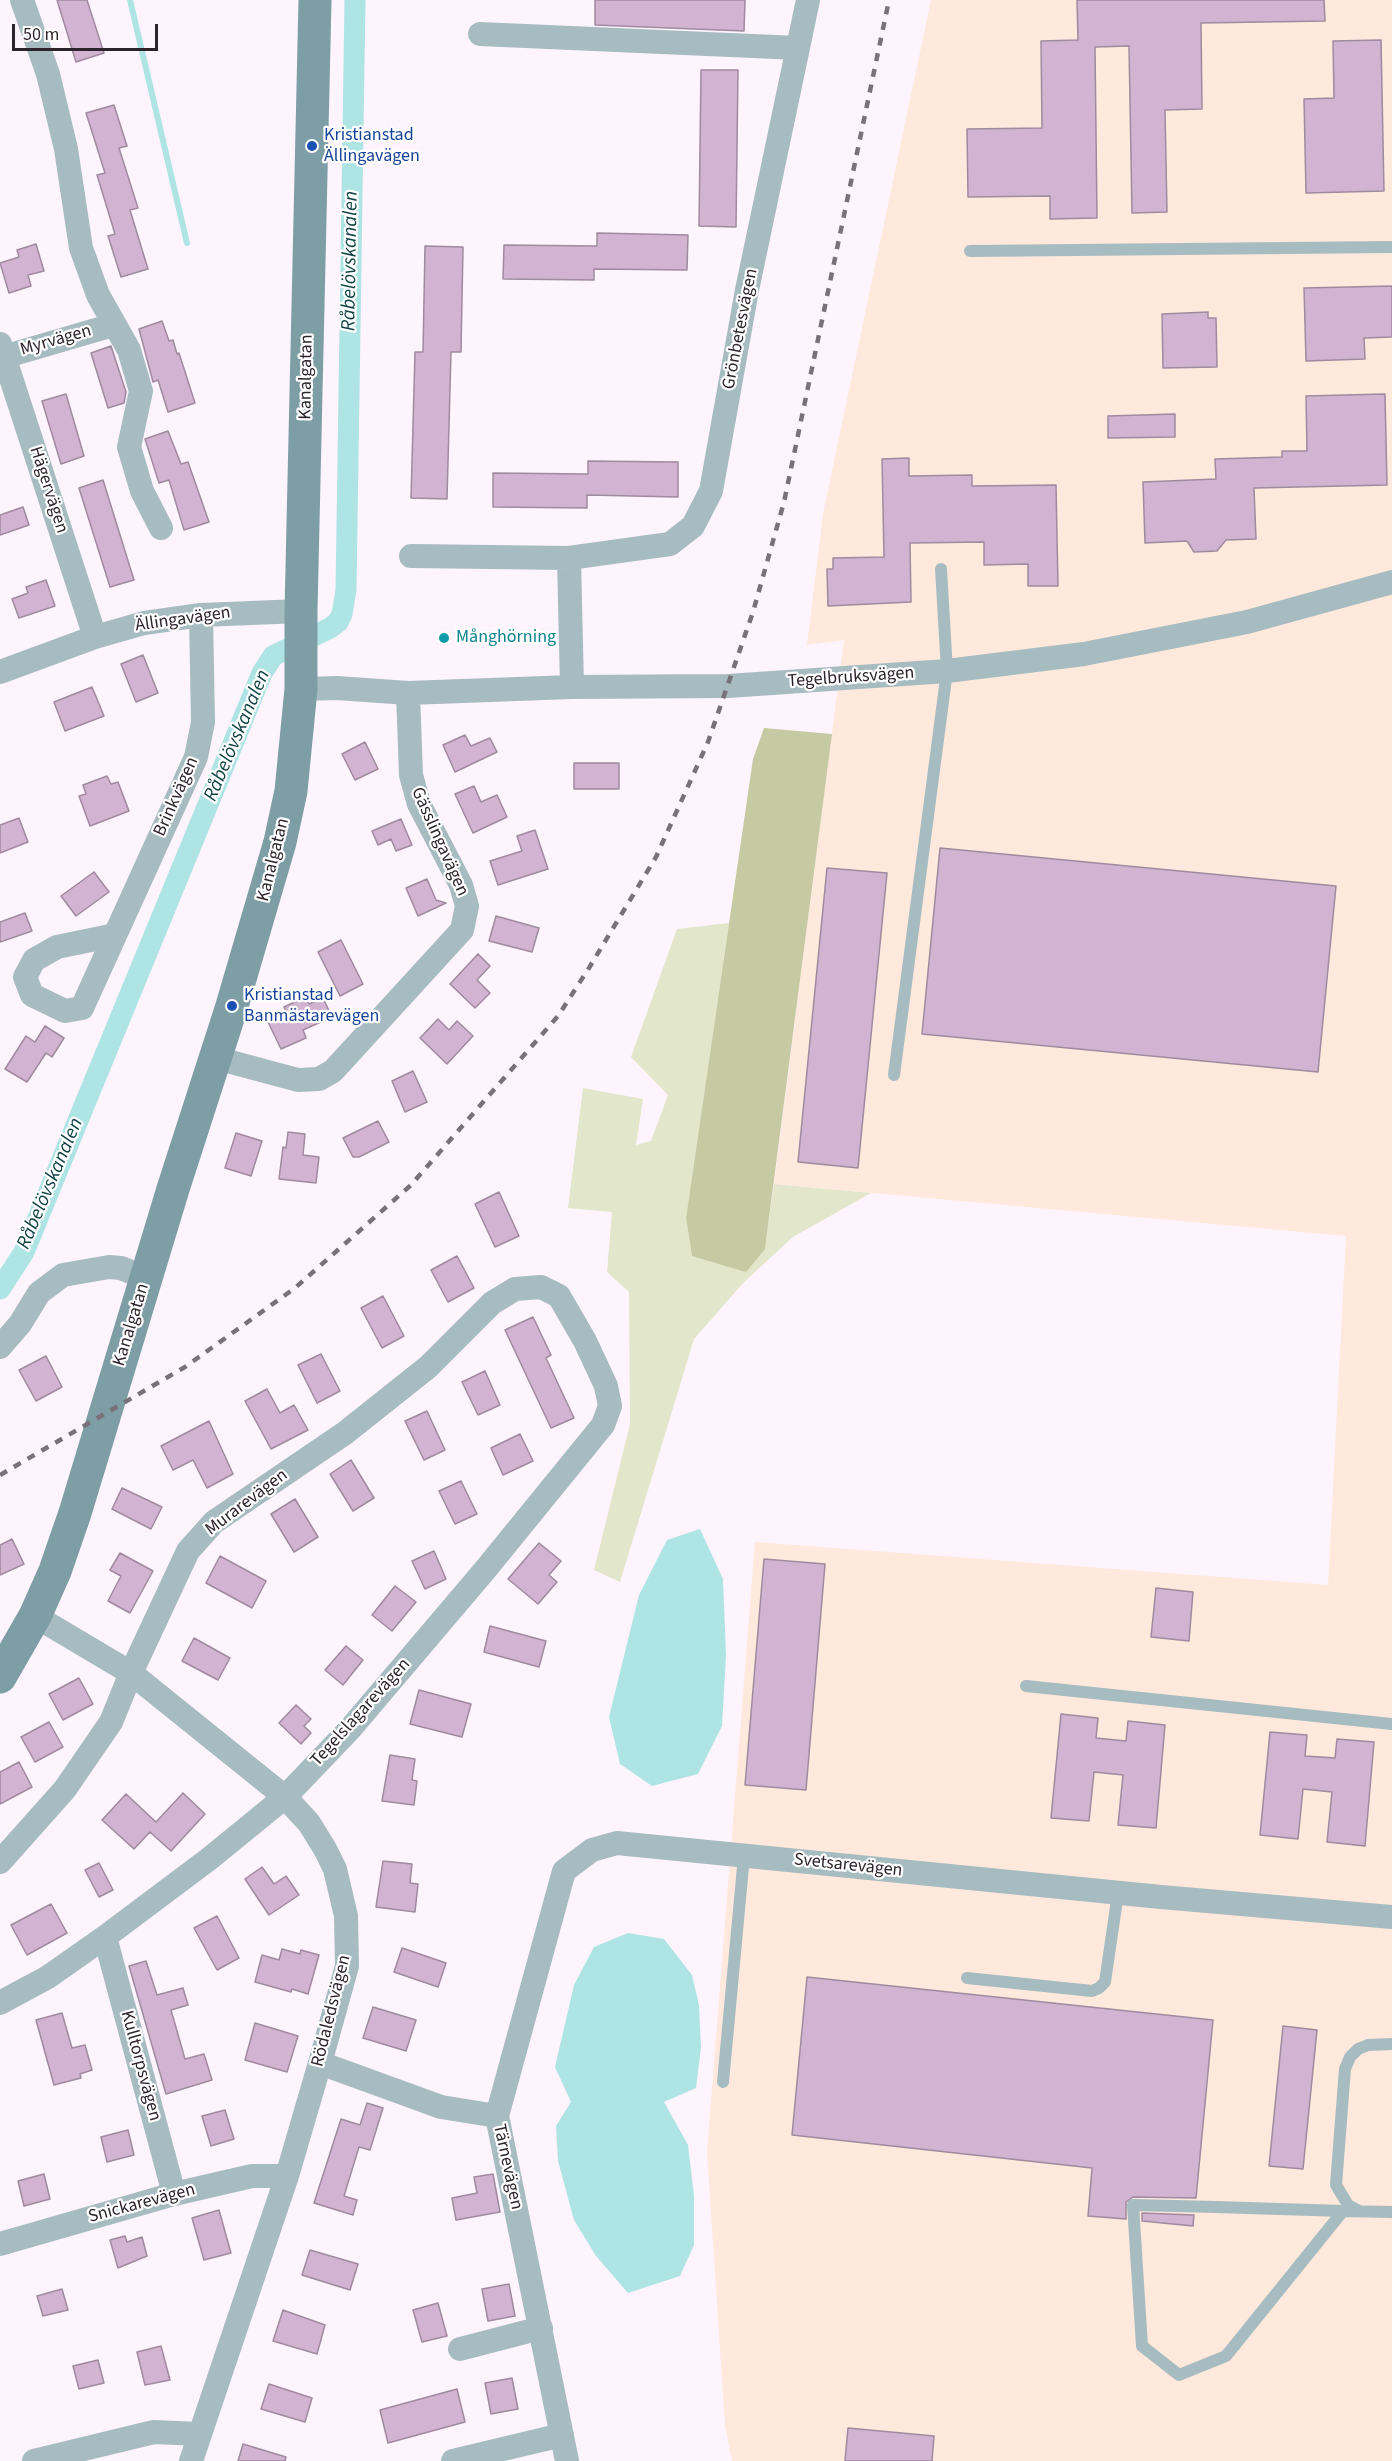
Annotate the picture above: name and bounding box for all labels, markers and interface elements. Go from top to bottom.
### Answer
scale bar [15,12,160,50]
text: 50 m [23,22,59,47]
place label: Kristianstad Ällingavägen [324,125,420,168]
marker: Kristianstad Ällingavägen [305,139,319,153]
water label: Råbelövskanalen [338,191,364,331]
street label: Grönbetesvägen [719,267,763,391]
street label: Myrvägen [18,321,94,361]
street label: Kanalgatan [295,334,319,420]
street label: Hägervägen [24,444,72,536]
street label: Ällingavägen [134,603,232,637]
place label: Månghörning [456,627,556,649]
marker: Månghörning [437,631,451,645]
street label: Tegelbruksvägen [787,663,915,693]
water label: Råbelövskanalen [200,667,276,805]
street label: Brinkvägen [150,754,204,840]
street label: Gässlingavägen [405,784,473,900]
street label: Kanalgatan [253,816,295,904]
place label: Kristianstad Banmästarevägen [244,985,379,1028]
marker: Kristianstad Banmästarevägen [225,999,239,1013]
water label: Råbelövskanalen [13,1115,89,1253]
street label: Kanalgatan [109,1281,155,1369]
street label: Murarevägen [202,1465,292,1541]
street label: Tegelslagarevägen [307,1654,415,1772]
street label: Svetsarevägen [793,1850,903,1882]
street label: Rödaledsvägen [308,1953,356,2069]
street label: Kulltorpsvägen [115,2009,165,2123]
street label: Tärnevägen [487,2122,527,2212]
street label: Snickarevägen [86,2179,198,2229]

